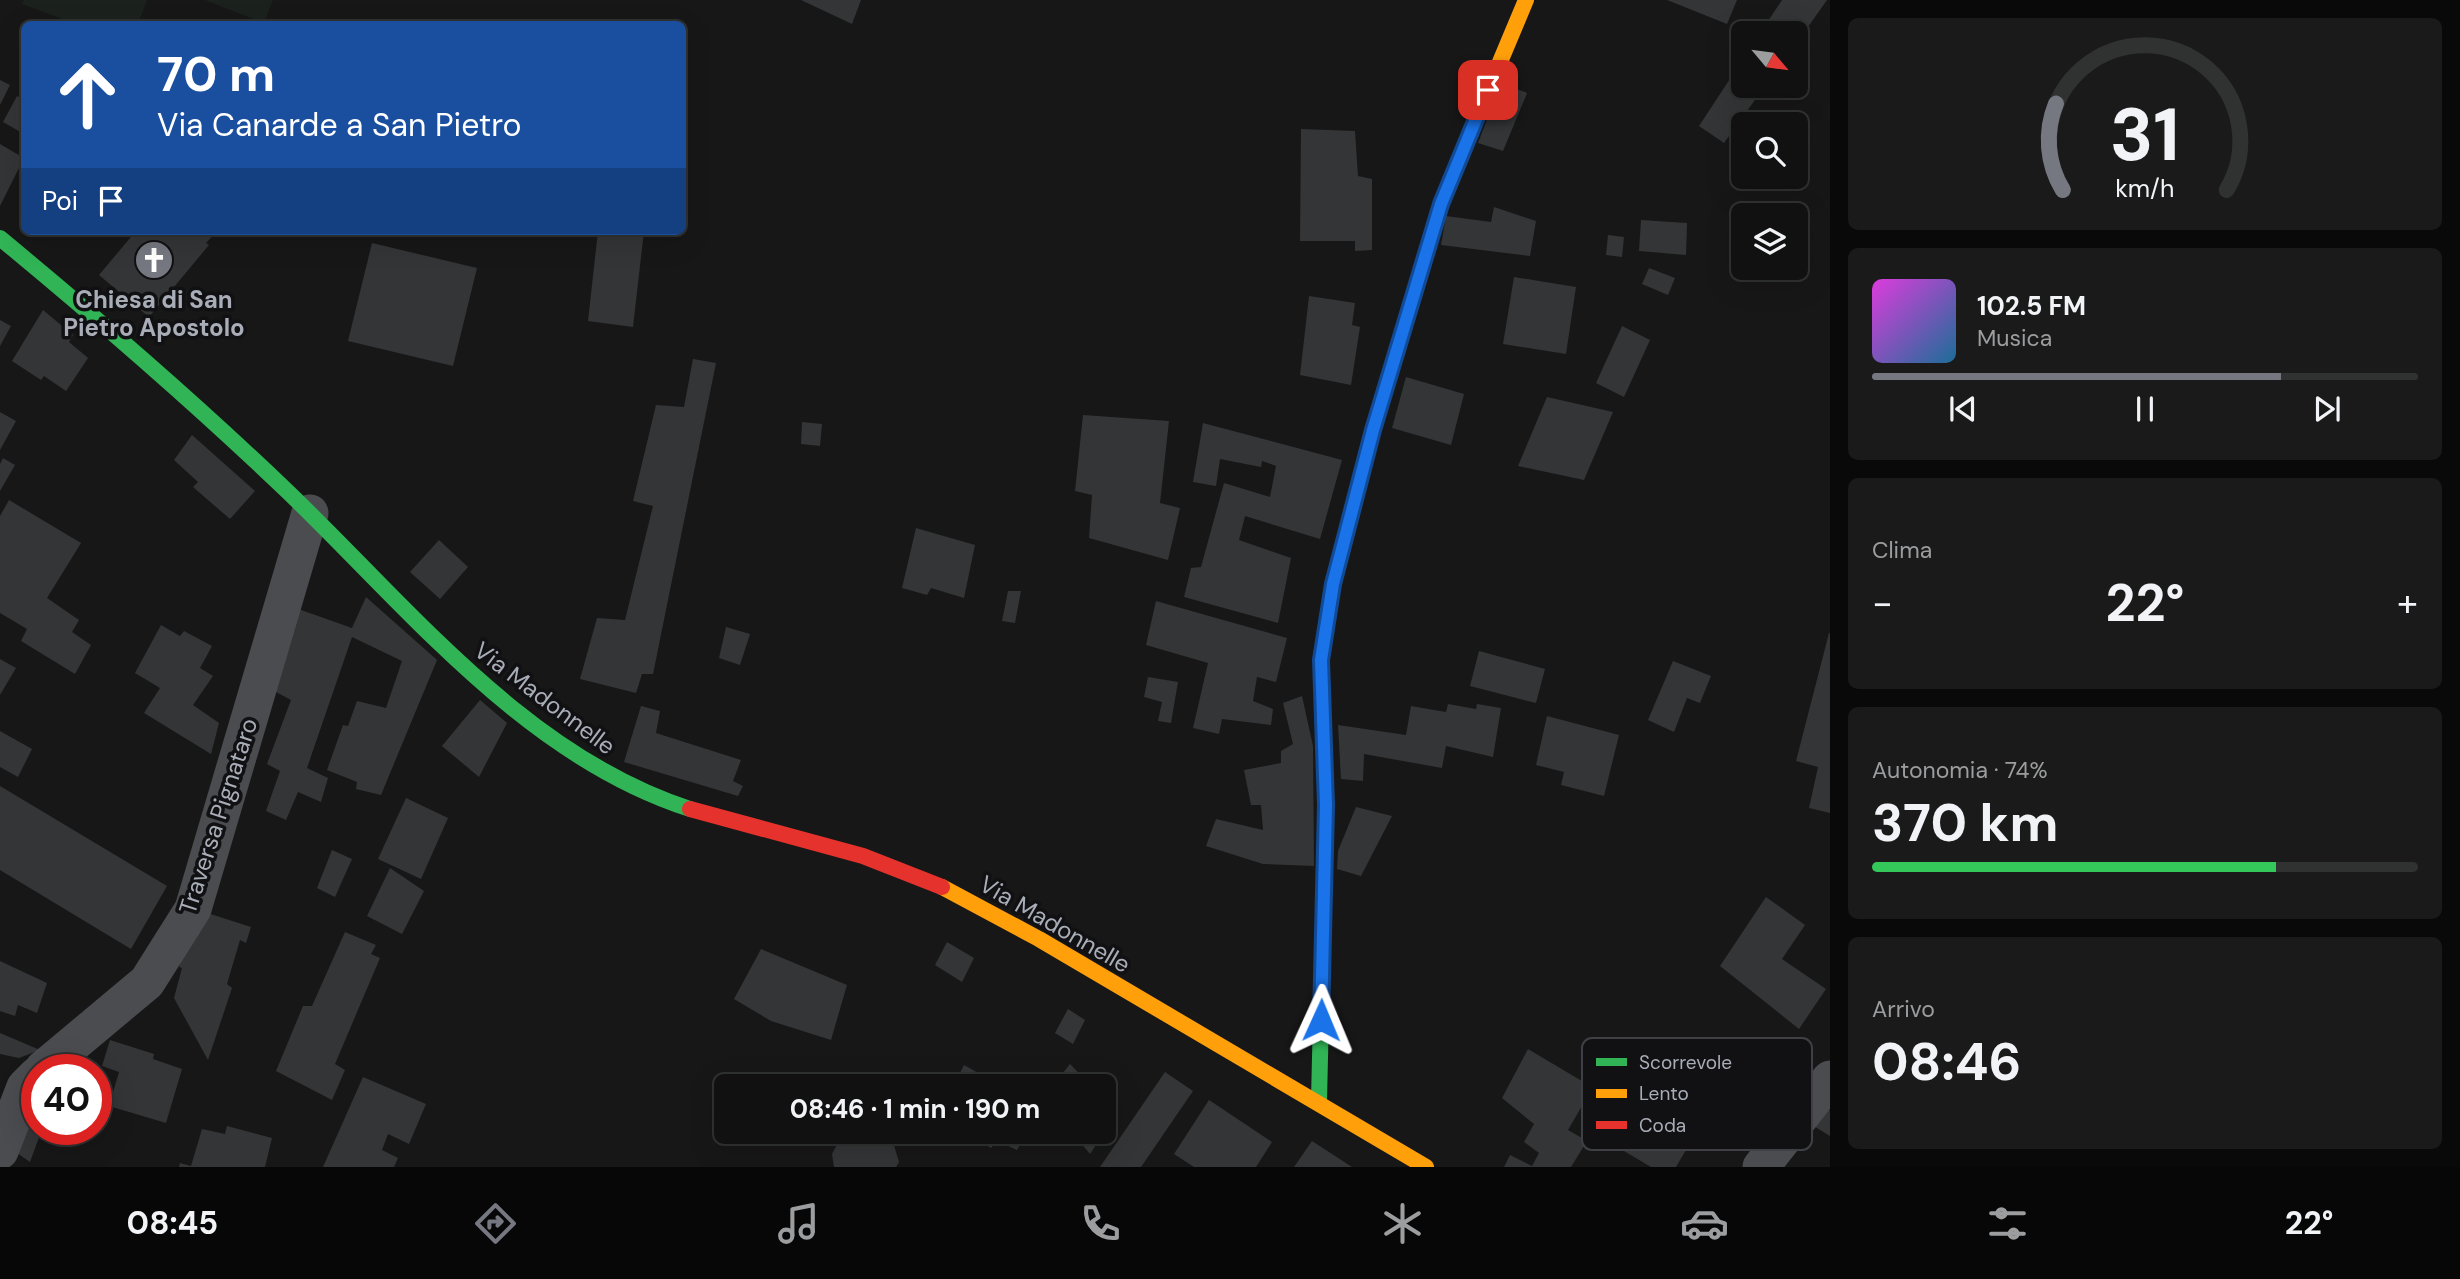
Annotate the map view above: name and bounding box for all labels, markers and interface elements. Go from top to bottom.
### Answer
north arrow [1731,21,1808,98]
map controls [1731,21,1808,280]
text: 70 m [157,42,275,106]
icon: ahead [42,49,133,140]
pin [1458,60,1518,120]
icon: arrive [1469,71,1507,109]
text: 31 [2110,88,2180,183]
text: Via Canarde a San Pietro [157,104,522,146]
button: search [1731,112,1808,189]
text: km/h [2115,172,2175,205]
icon: arrive [92,182,130,220]
text: Poi [42,184,78,218]
button: layers [1731,203,1808,280]
church icon: Chiesa di San Pietro Apostolo [133,239,175,281]
place label: Chiesa di San Pietro Apostolo [63,284,245,343]
text: 102.5 FM [1977,289,2086,323]
text: Musica [1977,323,2052,353]
icon: previous [1944,390,1982,428]
icon: pause [2126,390,2164,428]
icon: next [2308,390,2346,428]
text: Clima [1872,535,1932,565]
text: 22° [2106,569,2184,637]
text: − [1872,578,1893,628]
text: + [2397,578,2418,628]
street label: Via Madonnelle [468,635,622,761]
street label: Traversa Pignataro [172,714,264,918]
text: Autonomia · 74% [1872,755,2048,785]
text: 370 km [1872,789,2058,857]
street label: Via Madonnelle [974,868,1136,980]
position arrow [1284,983,1358,1057]
text: Arrivo [1872,994,1935,1024]
text: 08:46 [1872,1028,2022,1096]
legend [1582,1038,1812,1150]
text: Scorrevole [1639,1050,1732,1075]
speed limit sign: 40 [21,1054,112,1145]
text: Lento [1639,1081,1689,1106]
text: 08:46 · 1 min · 190 m [790,1092,1040,1126]
text: Coda [1639,1113,1686,1138]
icon: directions [471,1199,520,1248]
icon: music [774,1199,823,1248]
icon: phone [1076,1199,1125,1248]
icon: climate [1378,1199,1427,1248]
icon: car [1680,1199,1729,1248]
icon: filters [1983,1199,2032,1248]
text: 08:45 [127,1202,218,1244]
text: 22° [2285,1202,2333,1244]

